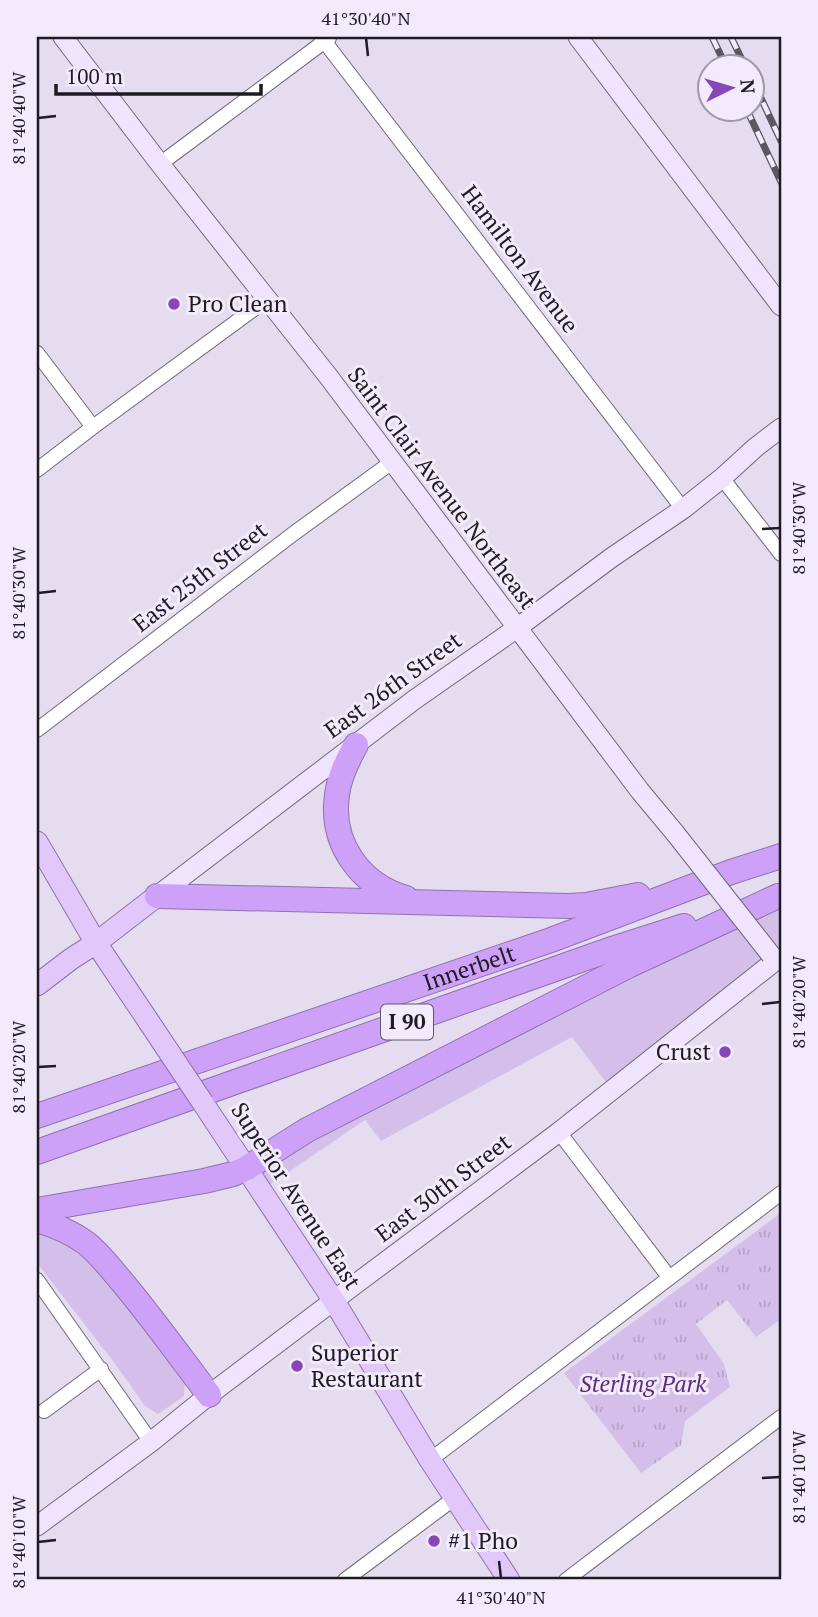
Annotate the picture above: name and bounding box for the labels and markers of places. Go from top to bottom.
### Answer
place label: Pro Clean [188,288,288,319]
marker: Pro Clean [166,296,182,312]
place label: Crust [656,1036,711,1067]
marker: Crust [717,1044,733,1060]
place label: Superior Restaurant [311,1337,423,1394]
marker: Superior Restaurant [289,1358,305,1374]
place label: #1 Pho [448,1525,518,1556]
marker: #1 Pho [426,1533,442,1549]

